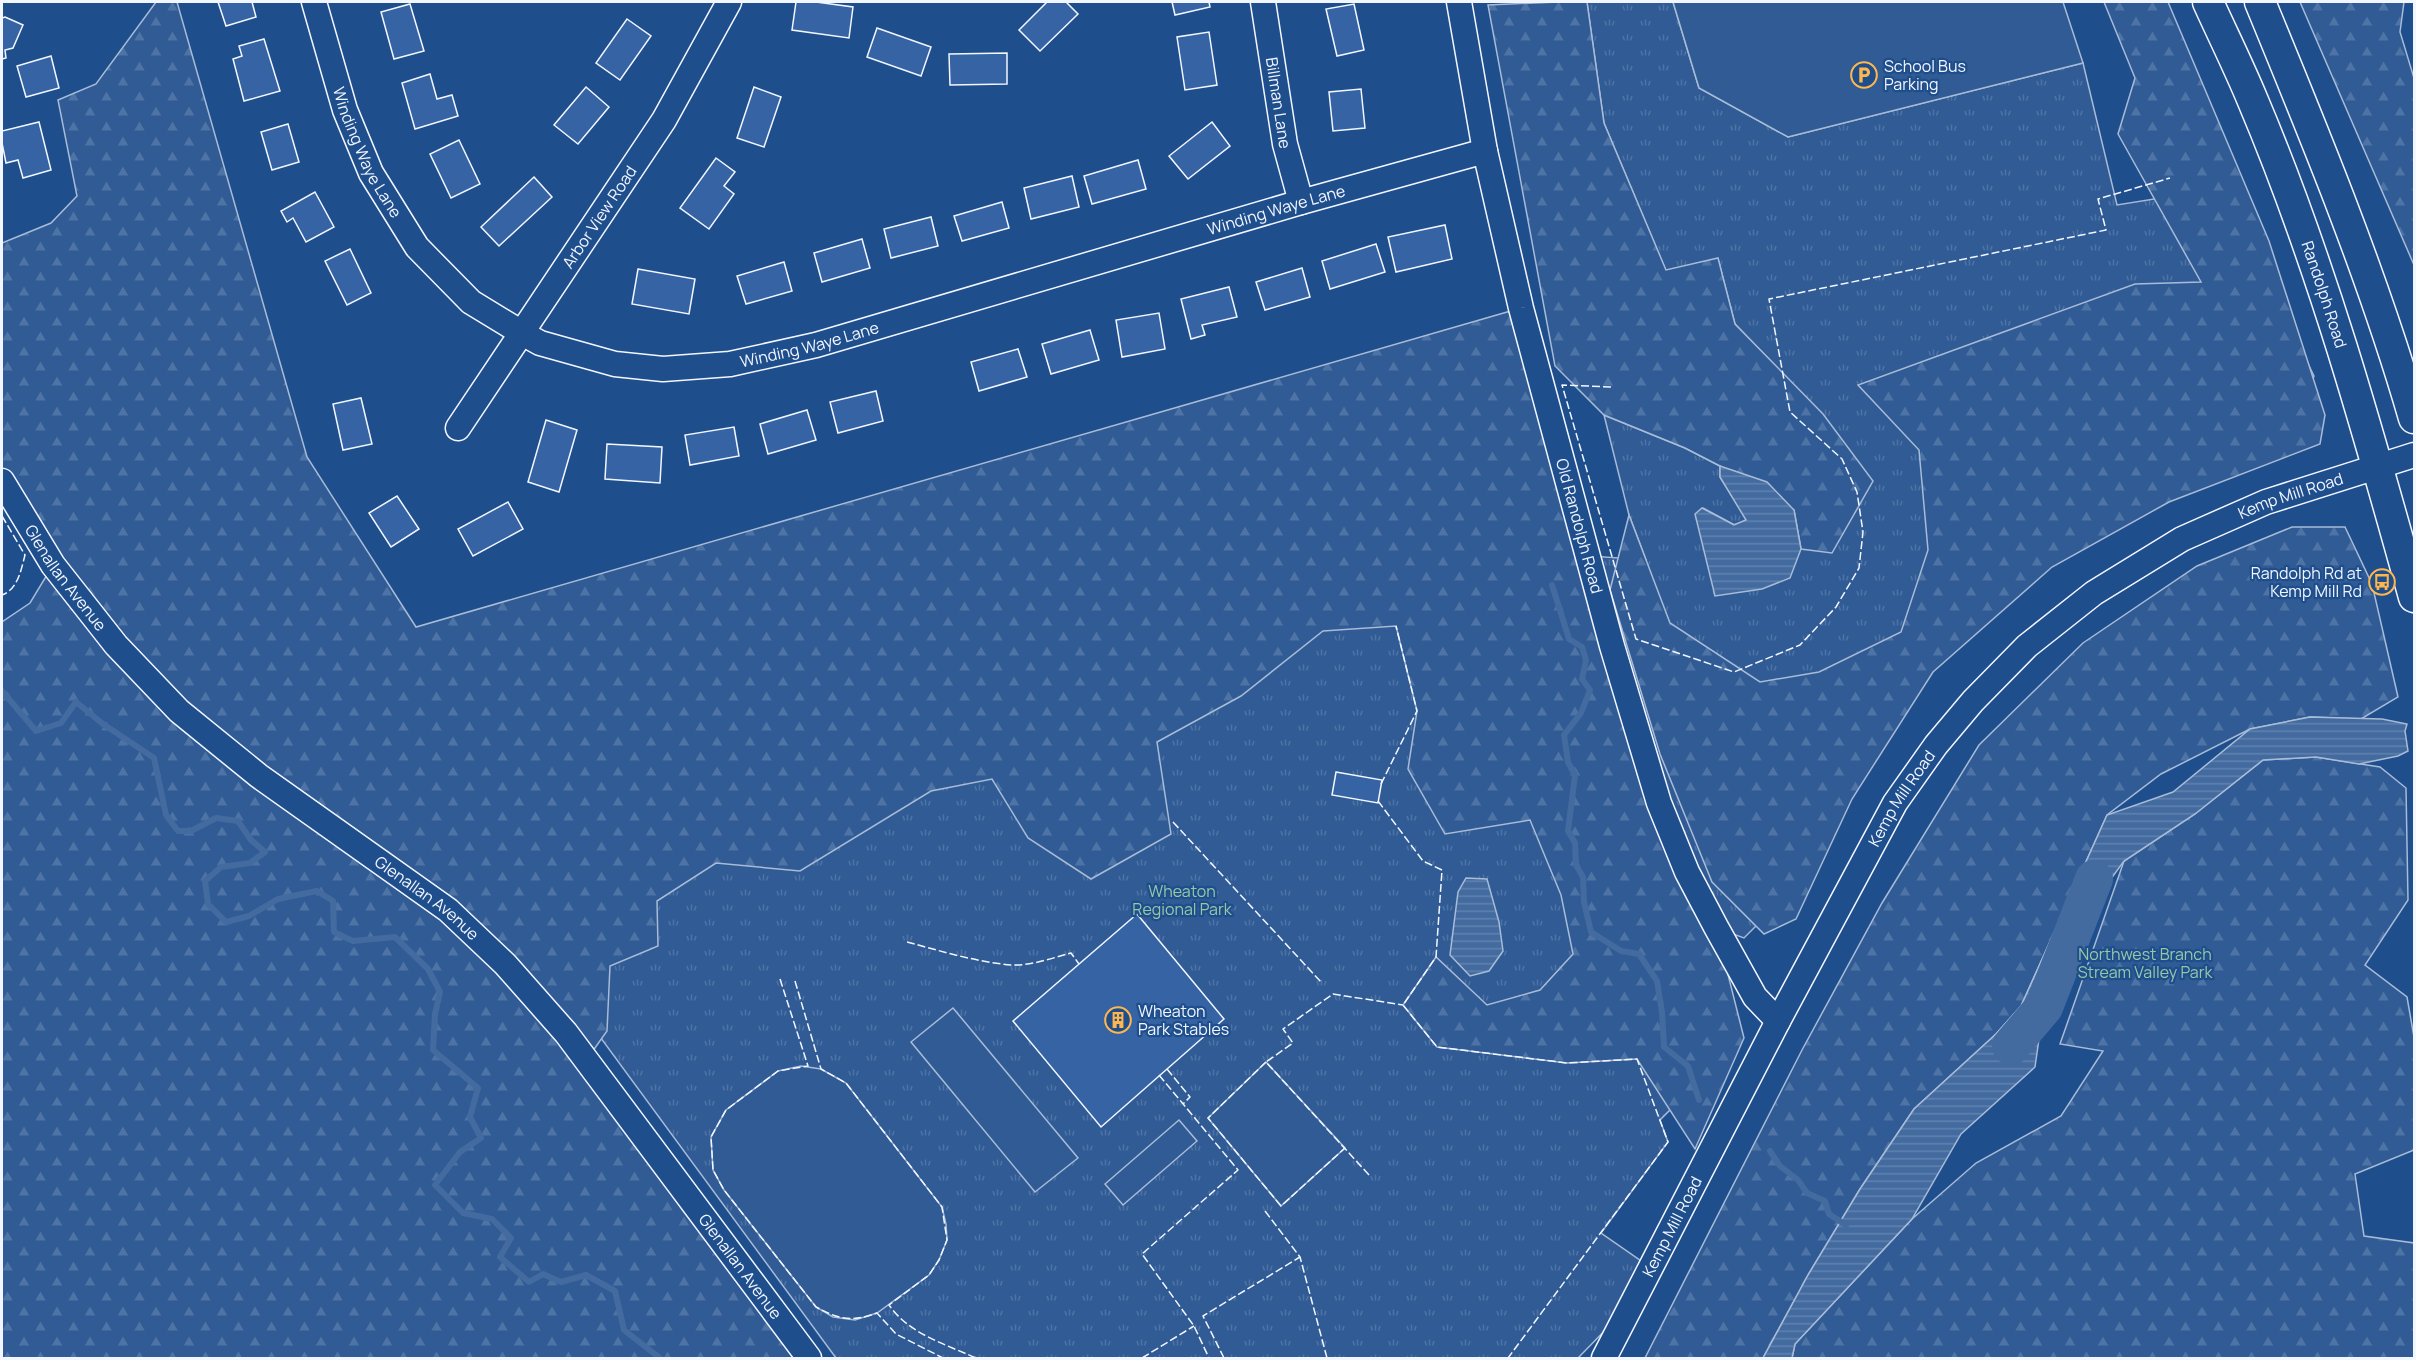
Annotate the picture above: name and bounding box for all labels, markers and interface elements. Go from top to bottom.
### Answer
place label: School Bus Parking [1884,55,1966,95]
street label: Billman Lane [1261,56,1297,150]
parking icon: School Bus Parking [1849,60,1879,90]
street label: Winding Waye Lane [328,84,407,222]
street label: Arbor View Road [557,161,642,273]
street label: Winding Waye Lane [1205,179,1348,240]
street label: Randolph Road [2297,238,2352,351]
street label: Winding Waye Lane [738,316,881,372]
street label: Old Randolph Road [1551,456,1608,596]
street label: Kemp Mill Road [2234,467,2346,524]
street label: Glenallan Avenue [20,520,112,635]
place label: Randolph Rd at Kemp Mill Rd [2251,562,2362,602]
bus stop icon: Randolph Rd at Kemp Mill Rd [2367,567,2397,597]
street label: Kemp Mill Road [1863,746,1940,850]
street label: Glenallan Avenue [370,851,484,945]
park label: Wheaton Regional Park [1132,880,1233,920]
park label: Northwest Branch Stream Valley Park [2078,943,2213,983]
place label: Wheaton Park Stables [1138,1000,1229,1040]
building icon: Wheaton Park Stables [1103,1005,1133,1035]
street label: Kemp Mill Road [1637,1173,1707,1280]
street label: Glenallan Avenue [694,1209,787,1324]

